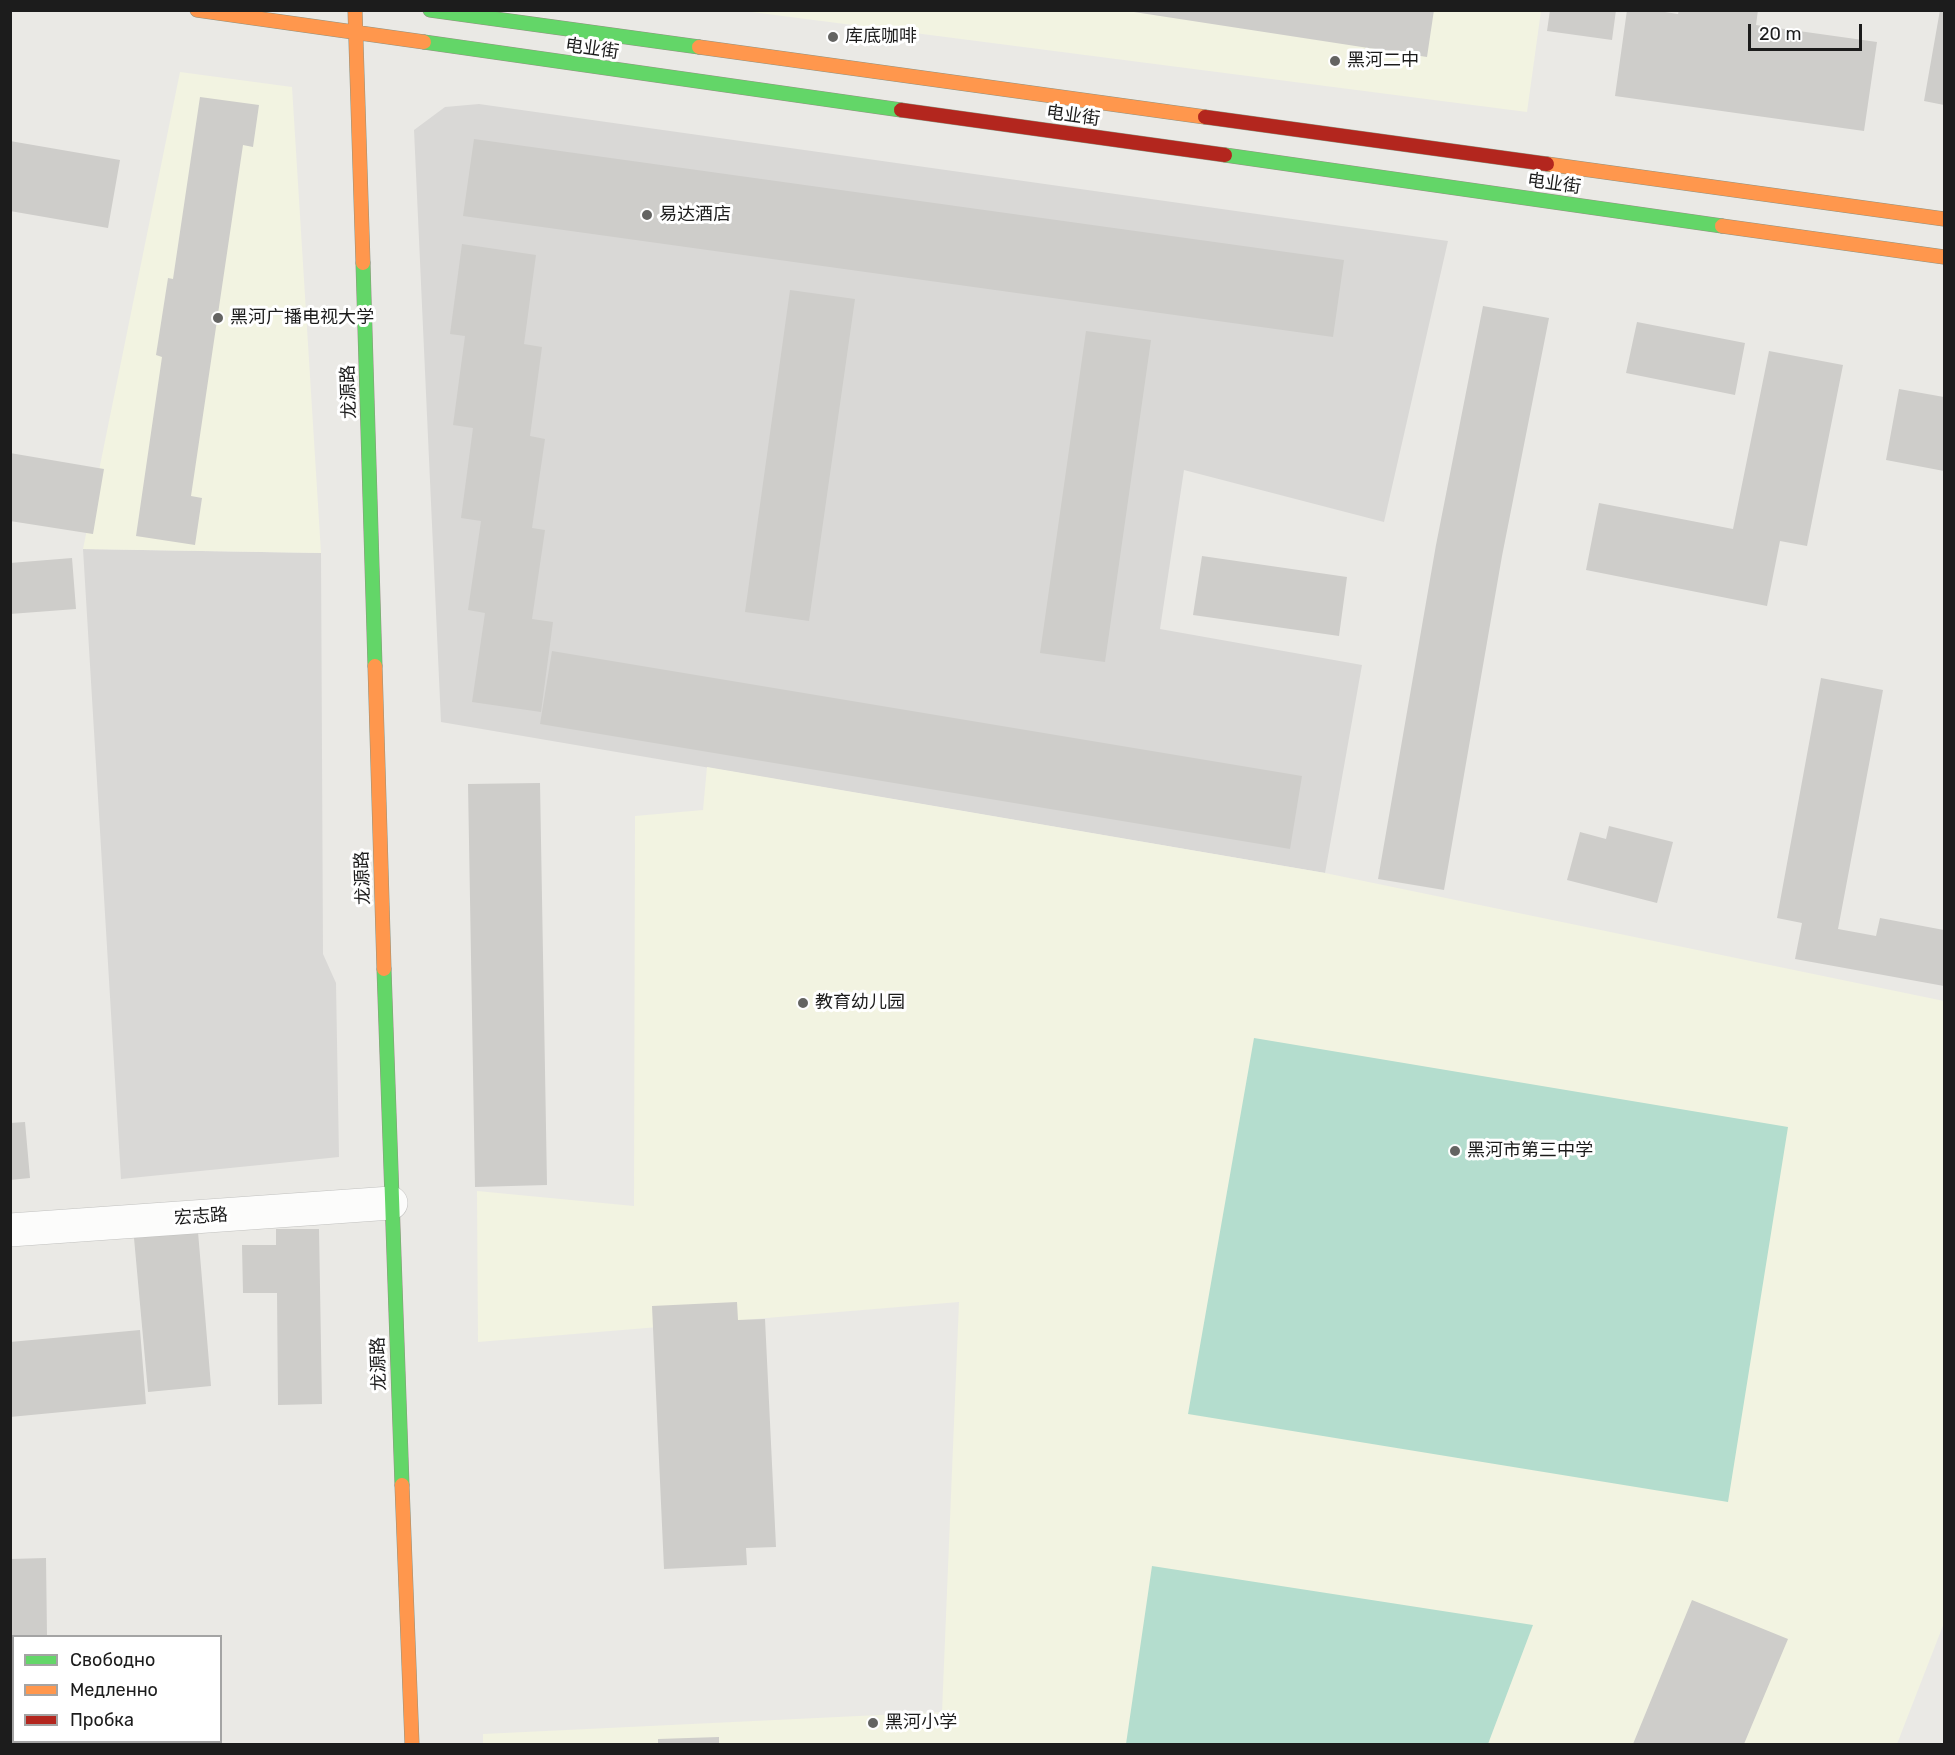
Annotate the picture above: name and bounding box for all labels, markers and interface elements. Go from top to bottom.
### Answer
scale bar [1751,12,1865,50]
text: 20 m [1759,23,1801,45]
place label: 库底咖啡 [845,26,917,48]
marker: 库底咖啡 [826,30,840,44]
street label: 电业街 [564,35,620,63]
place label: 黑河二中 [1347,50,1419,72]
marker: 黑河二中 [1328,54,1342,68]
street label: 电业街 [1045,102,1101,130]
street label: 电业街 [1526,170,1582,198]
place label: 易达酒店 [659,204,731,226]
marker: 易达酒店 [640,208,654,222]
place label: 黑河广播电视大学 [230,307,374,329]
marker: 黑河广播电视大学 [211,311,225,325]
street label: 龙源路 [337,365,361,419]
street label: 龙源路 [351,851,375,905]
place label: 教育幼儿园 [815,992,905,1014]
marker: 教育幼儿园 [796,996,810,1010]
place label: 黑河市第三中学 [1467,1140,1593,1162]
marker: 黑河市第三中学 [1448,1144,1462,1158]
street label: 宏志路 [173,1204,229,1230]
street label: 龙源路 [367,1337,391,1391]
legend [12,1635,222,1743]
text: Свободно [70,1649,155,1671]
text: Медленно [70,1679,158,1701]
text: Пробка [70,1709,134,1731]
place label: 黑河小学 [885,1712,957,1734]
marker: 黑河小学 [866,1716,880,1730]

